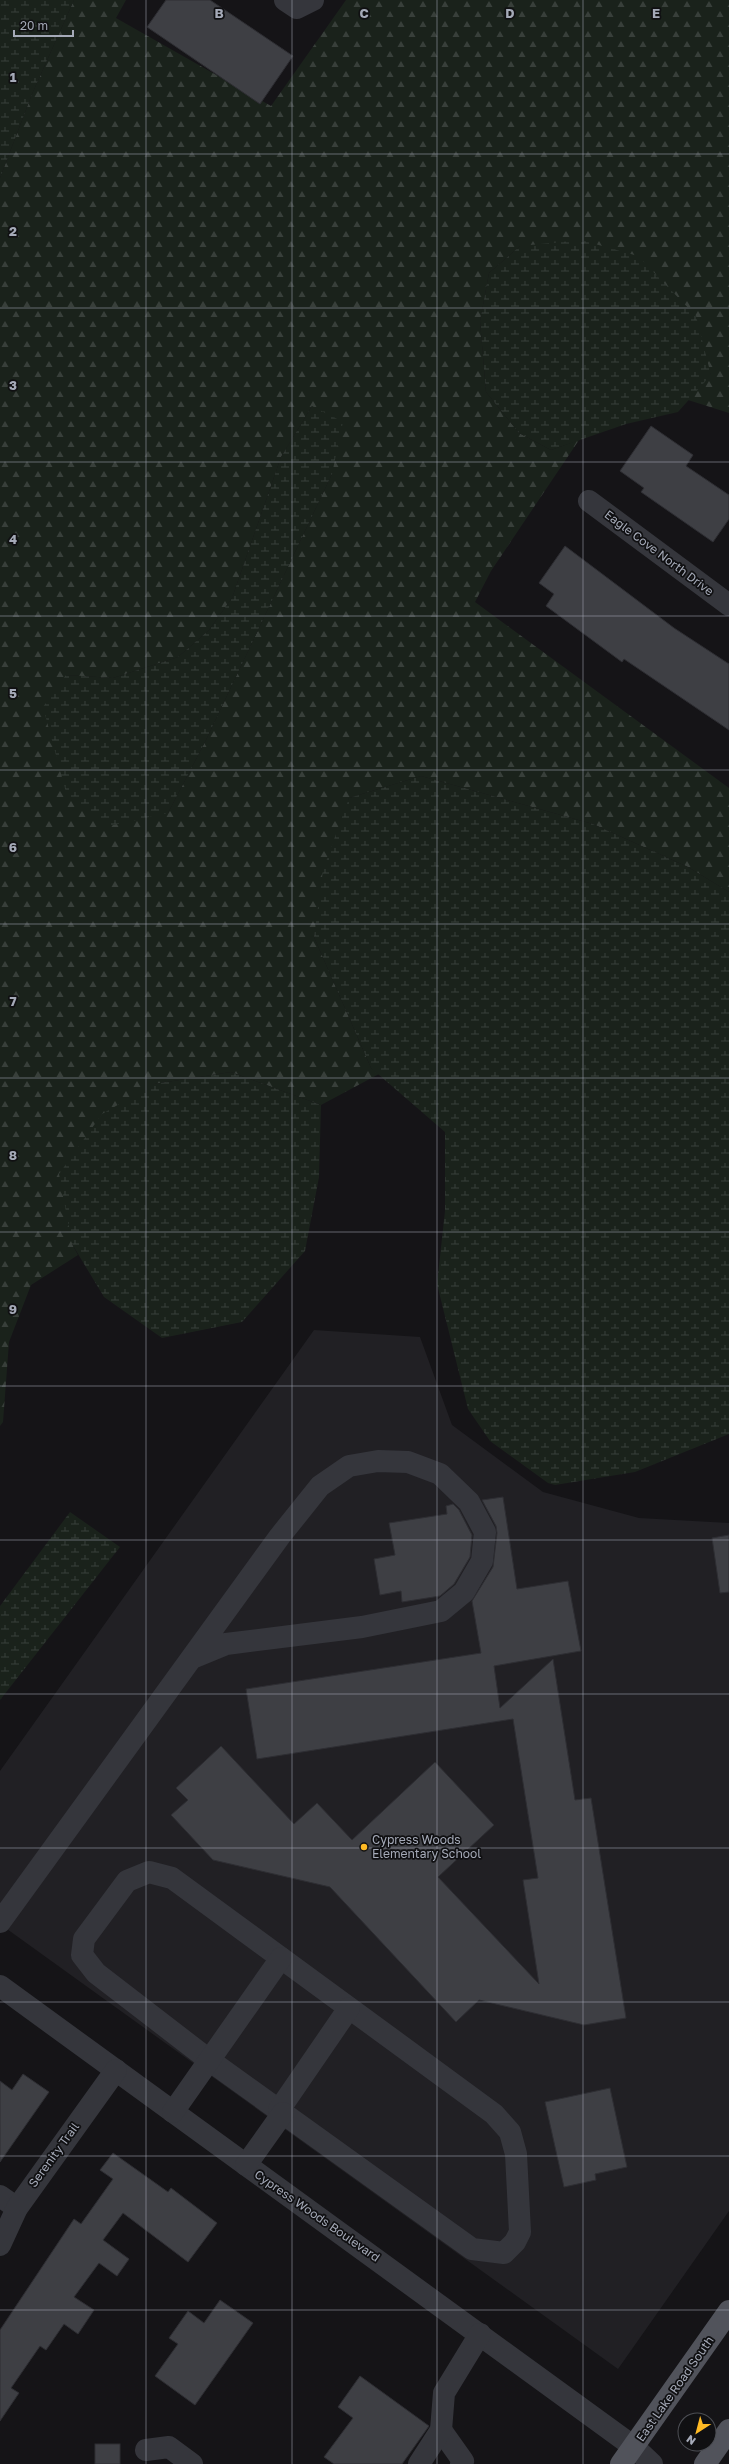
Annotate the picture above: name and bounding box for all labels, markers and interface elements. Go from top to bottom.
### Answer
text: B [214,5,224,21]
text: C [359,5,369,21]
text: D [505,5,515,21]
text: E [652,5,660,21]
scale bar [14,12,73,38]
text: 20 m [20,18,48,33]
text: 1 [10,69,17,85]
text: 2 [9,223,17,239]
text: 3 [9,377,17,393]
street label: Eagle Cove North Drive [602,507,717,599]
text: 4 [9,531,17,547]
text: 5 [9,685,17,701]
text: 6 [9,839,17,855]
text: 7 [9,993,17,1009]
text: 8 [9,1147,17,1163]
text: 9 [9,1301,17,1317]
place label: Cypress Woods Elementary School [372,1832,481,1861]
marker: Cypress Woods Elementary School [359,1842,369,1852]
street label: Serenity Trail [25,2119,82,2190]
street label: Cypress Woods Boulevard [252,2167,383,2265]
street label: East Lake Road South [633,2333,717,2444]
north arrow [677,2412,717,2452]
text: N [684,2433,698,2448]

